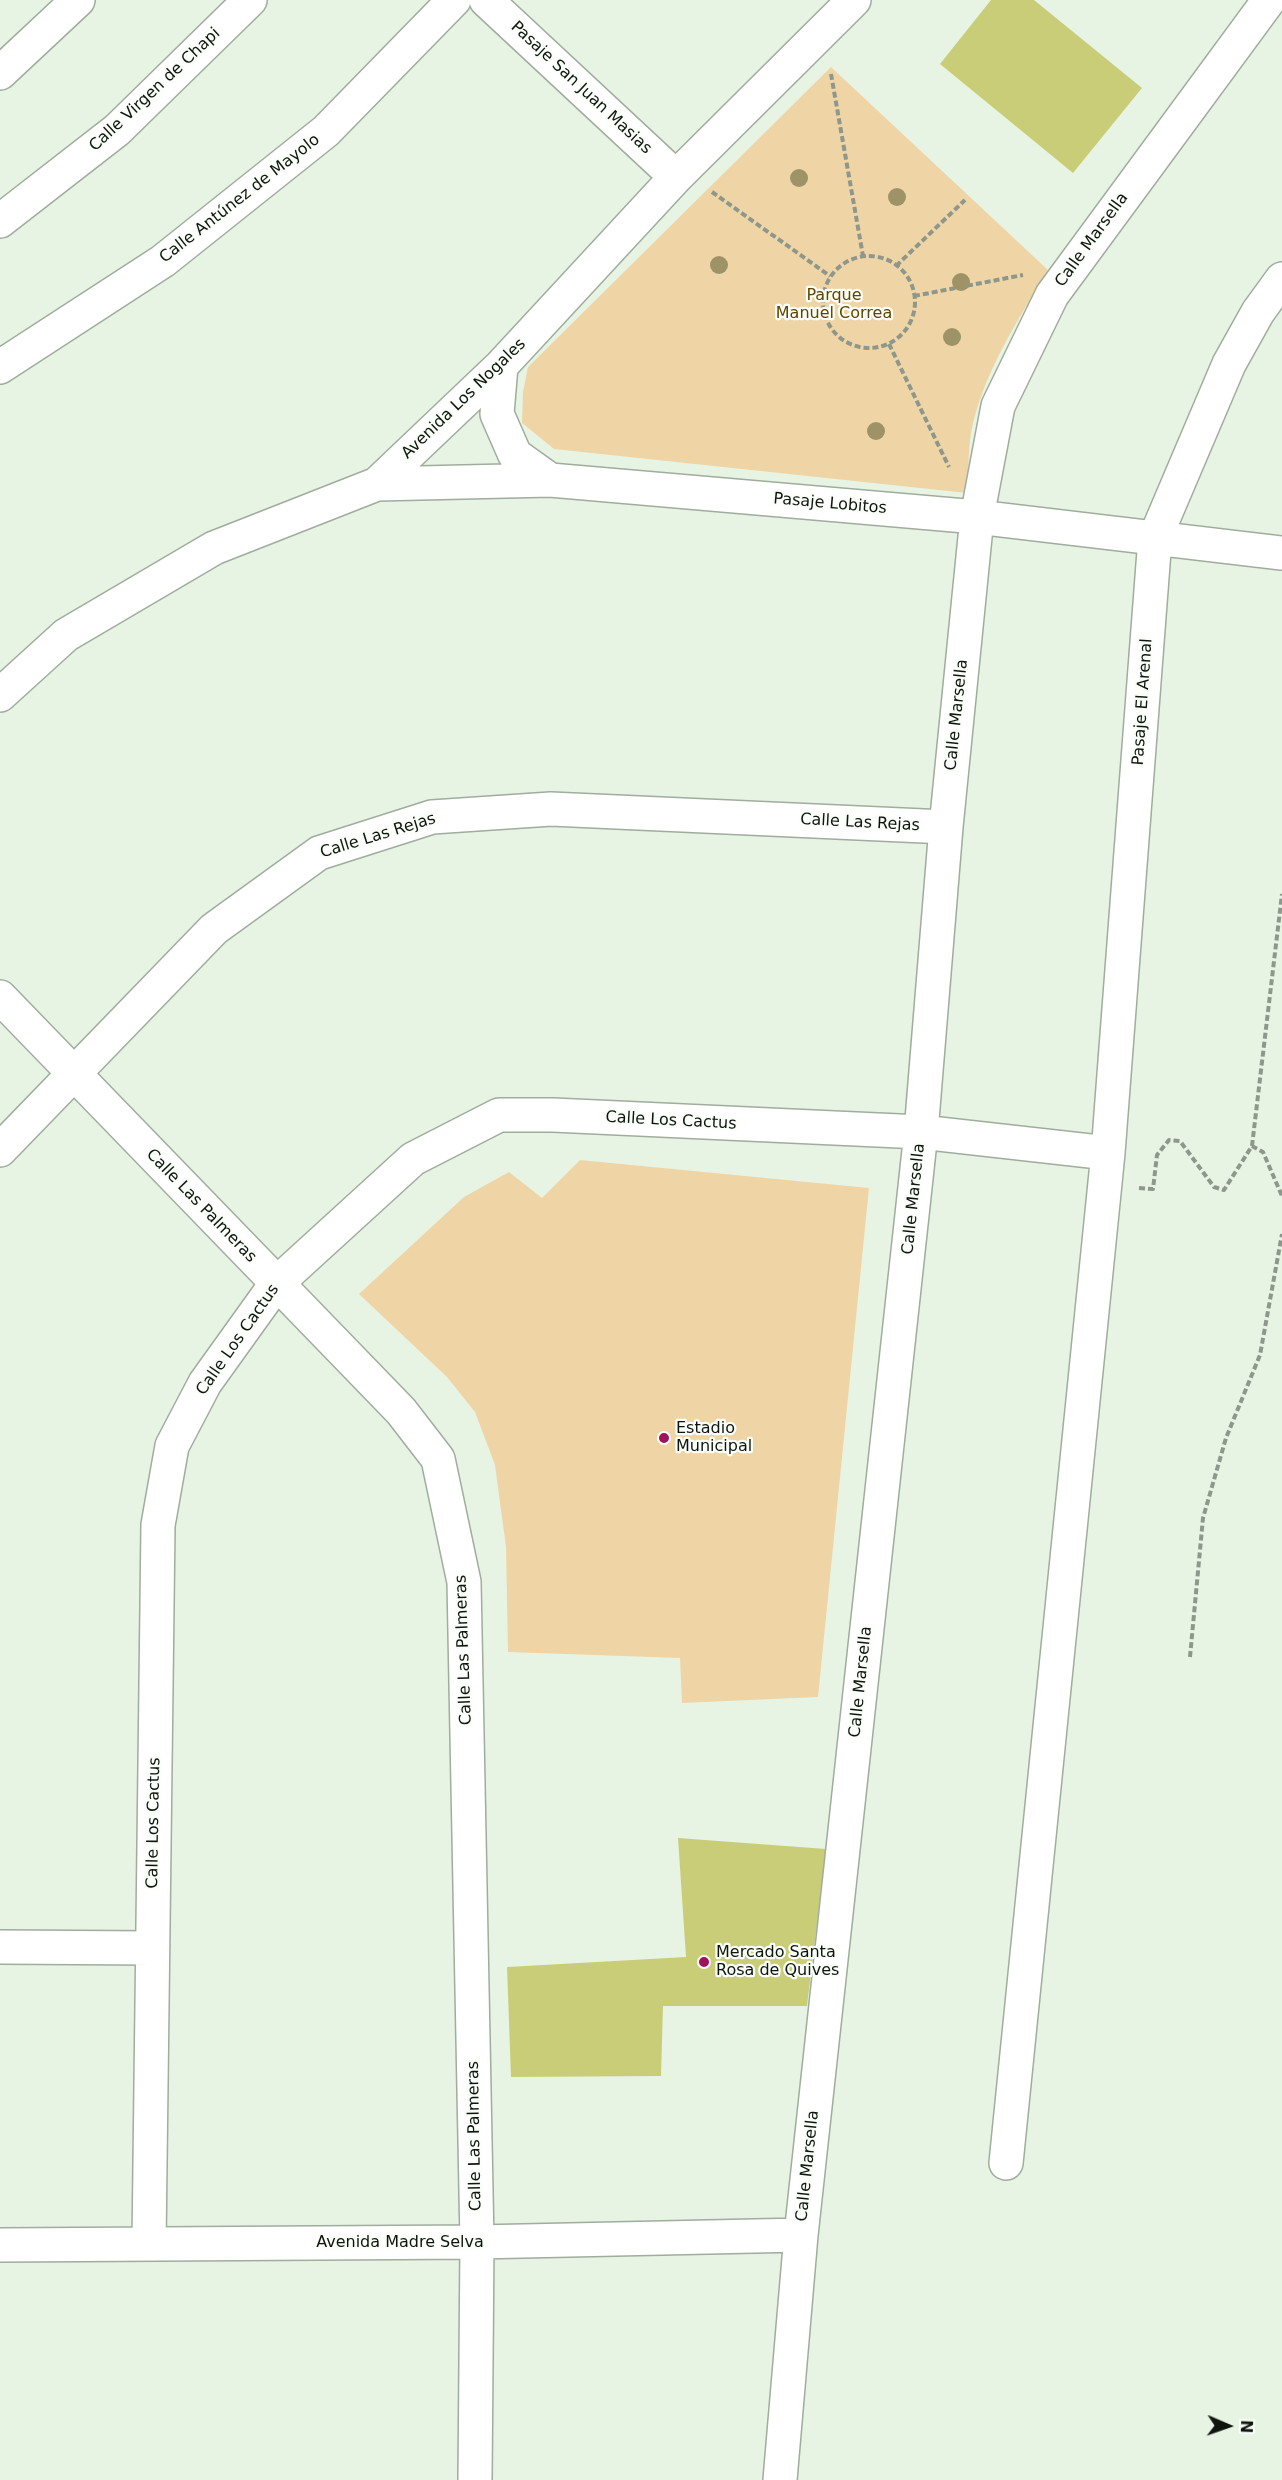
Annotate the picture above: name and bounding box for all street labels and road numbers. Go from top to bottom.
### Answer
street label: Pasaje San Juan Masias [506,18,656,158]
street label: Calle Virgen de Chapi [85,24,225,156]
street label: Calle Antúnez de Mayolo [156,130,324,268]
street label: Calle Marsella [1051,189,1133,291]
street label: Avenida Los Nogales [398,335,530,463]
street label: Pasaje Lobitos [773,489,887,519]
street label: Pasaje El Arenal [1129,638,1157,766]
street label: Calle Marsella [942,658,972,772]
street label: Calle Las Rejas [318,809,438,863]
street label: Calle Las Rejas [800,810,920,836]
street label: Calle Los Cactus [605,1108,737,1134]
street label: Calle Marsella [899,1142,929,1256]
street label: Calle Las Palmeras [142,1145,260,1267]
street label: Calle Los Cactus [193,1281,283,1399]
street label: Calle Las Palmeras [452,1575,476,1725]
street label: Calle Marsella [846,1625,876,1739]
street label: Calle Los Cactus [143,1757,165,1889]
street label: Calle Las Palmeras [464,2061,486,2211]
street label: Calle Marsella [793,2109,823,2223]
street label: Avenida Madre Selva [316,2233,484,2253]

